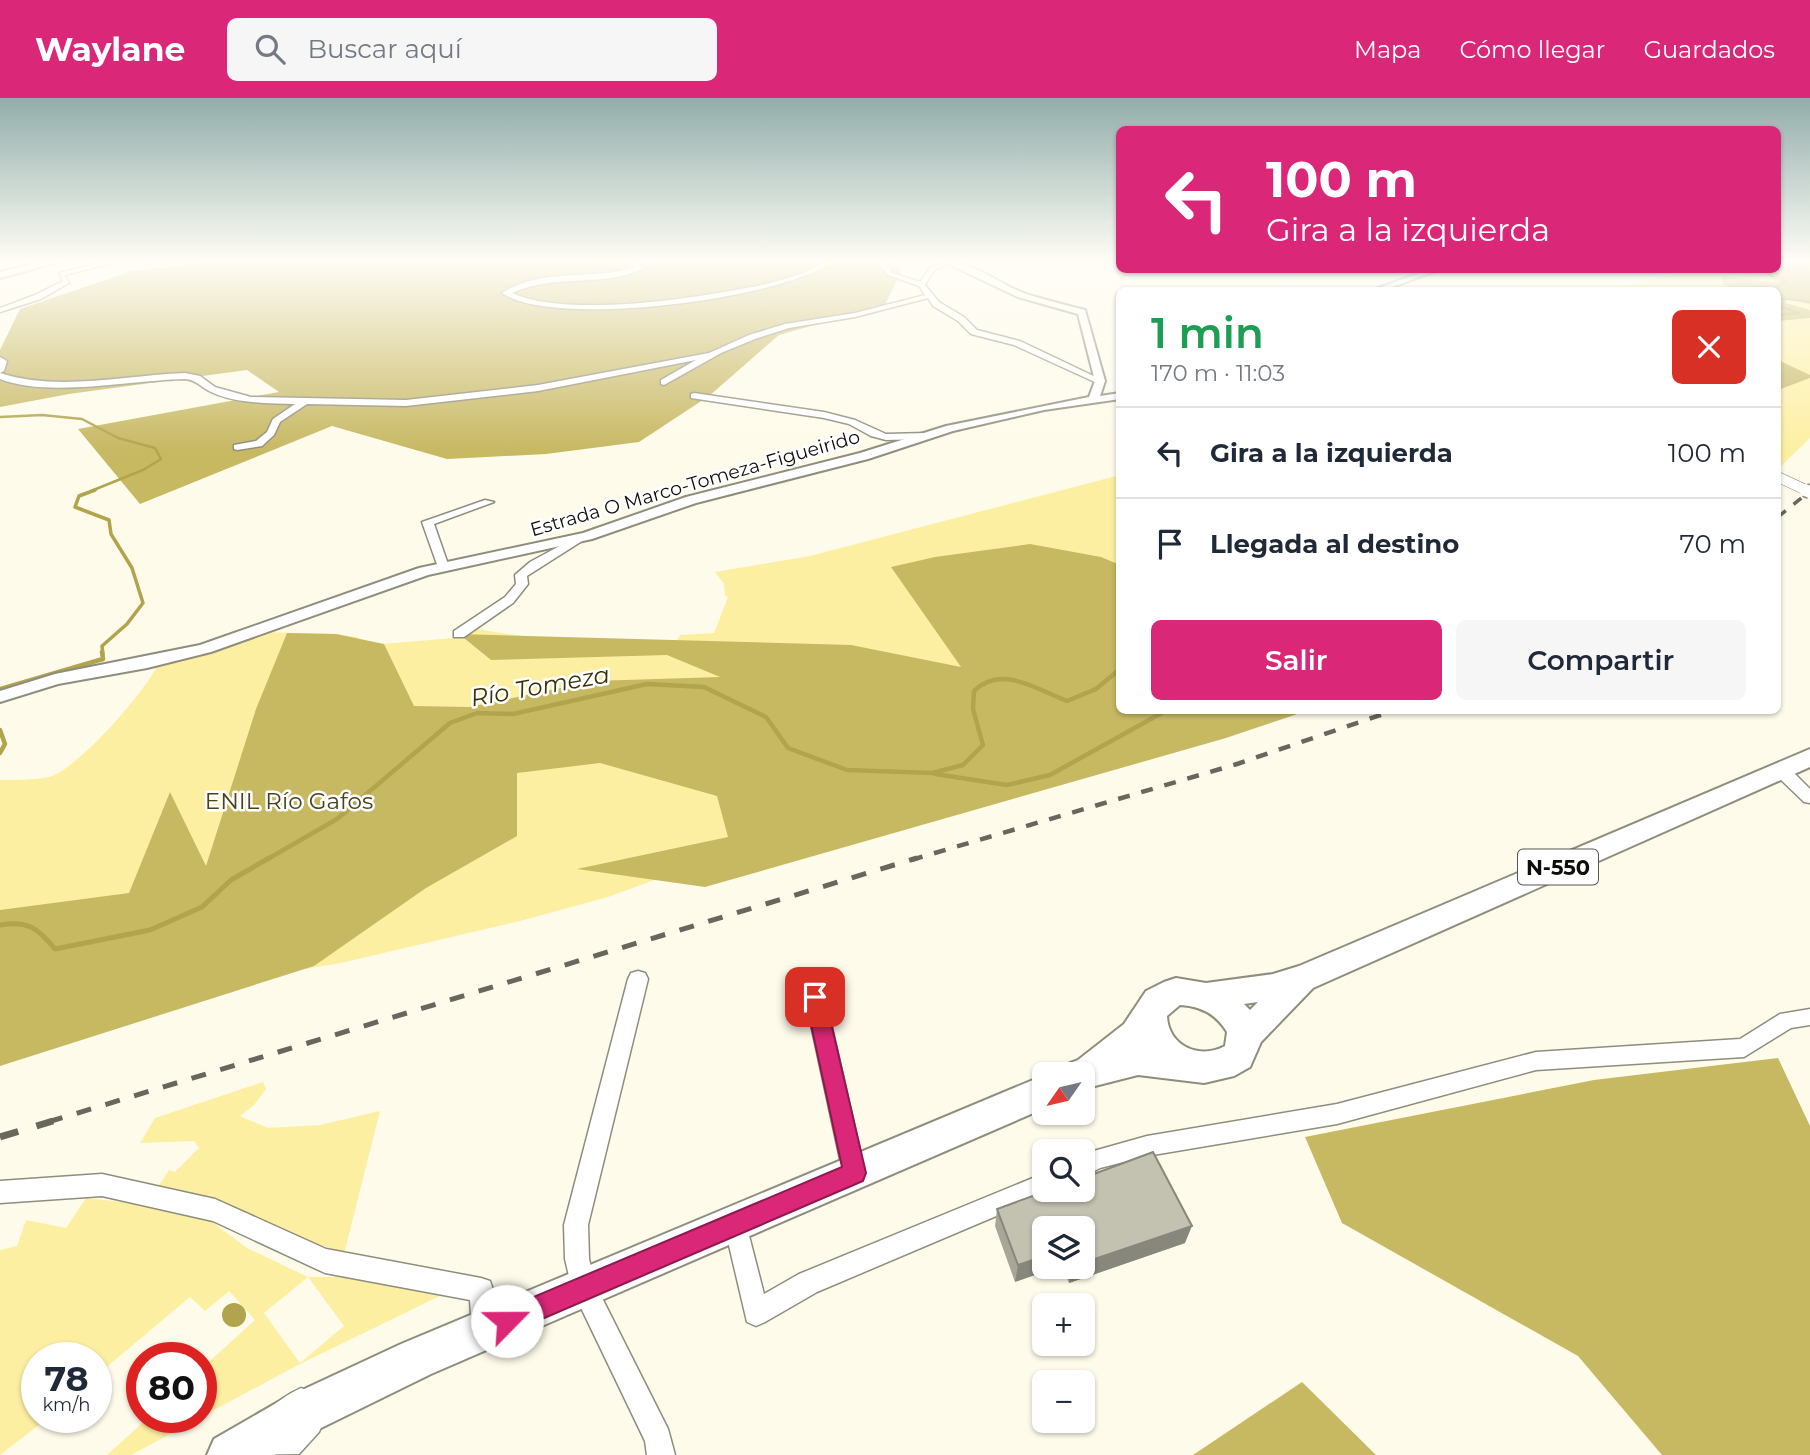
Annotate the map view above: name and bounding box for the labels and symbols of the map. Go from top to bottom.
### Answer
street label: Estrada O Marco-Tomeza-Figueirido [527,425,863,541]
water label: Río Tomeza [468,659,612,713]
park label: ENIL Río Gafos [205,787,373,815]
road number: N-550 [1518,850,1598,884]
pin [785,967,845,1027]
north arrow [1032,1062,1096,1125]
position arrow [470,1284,544,1358]
speed limit sign: 80 [126,1342,217,1433]

